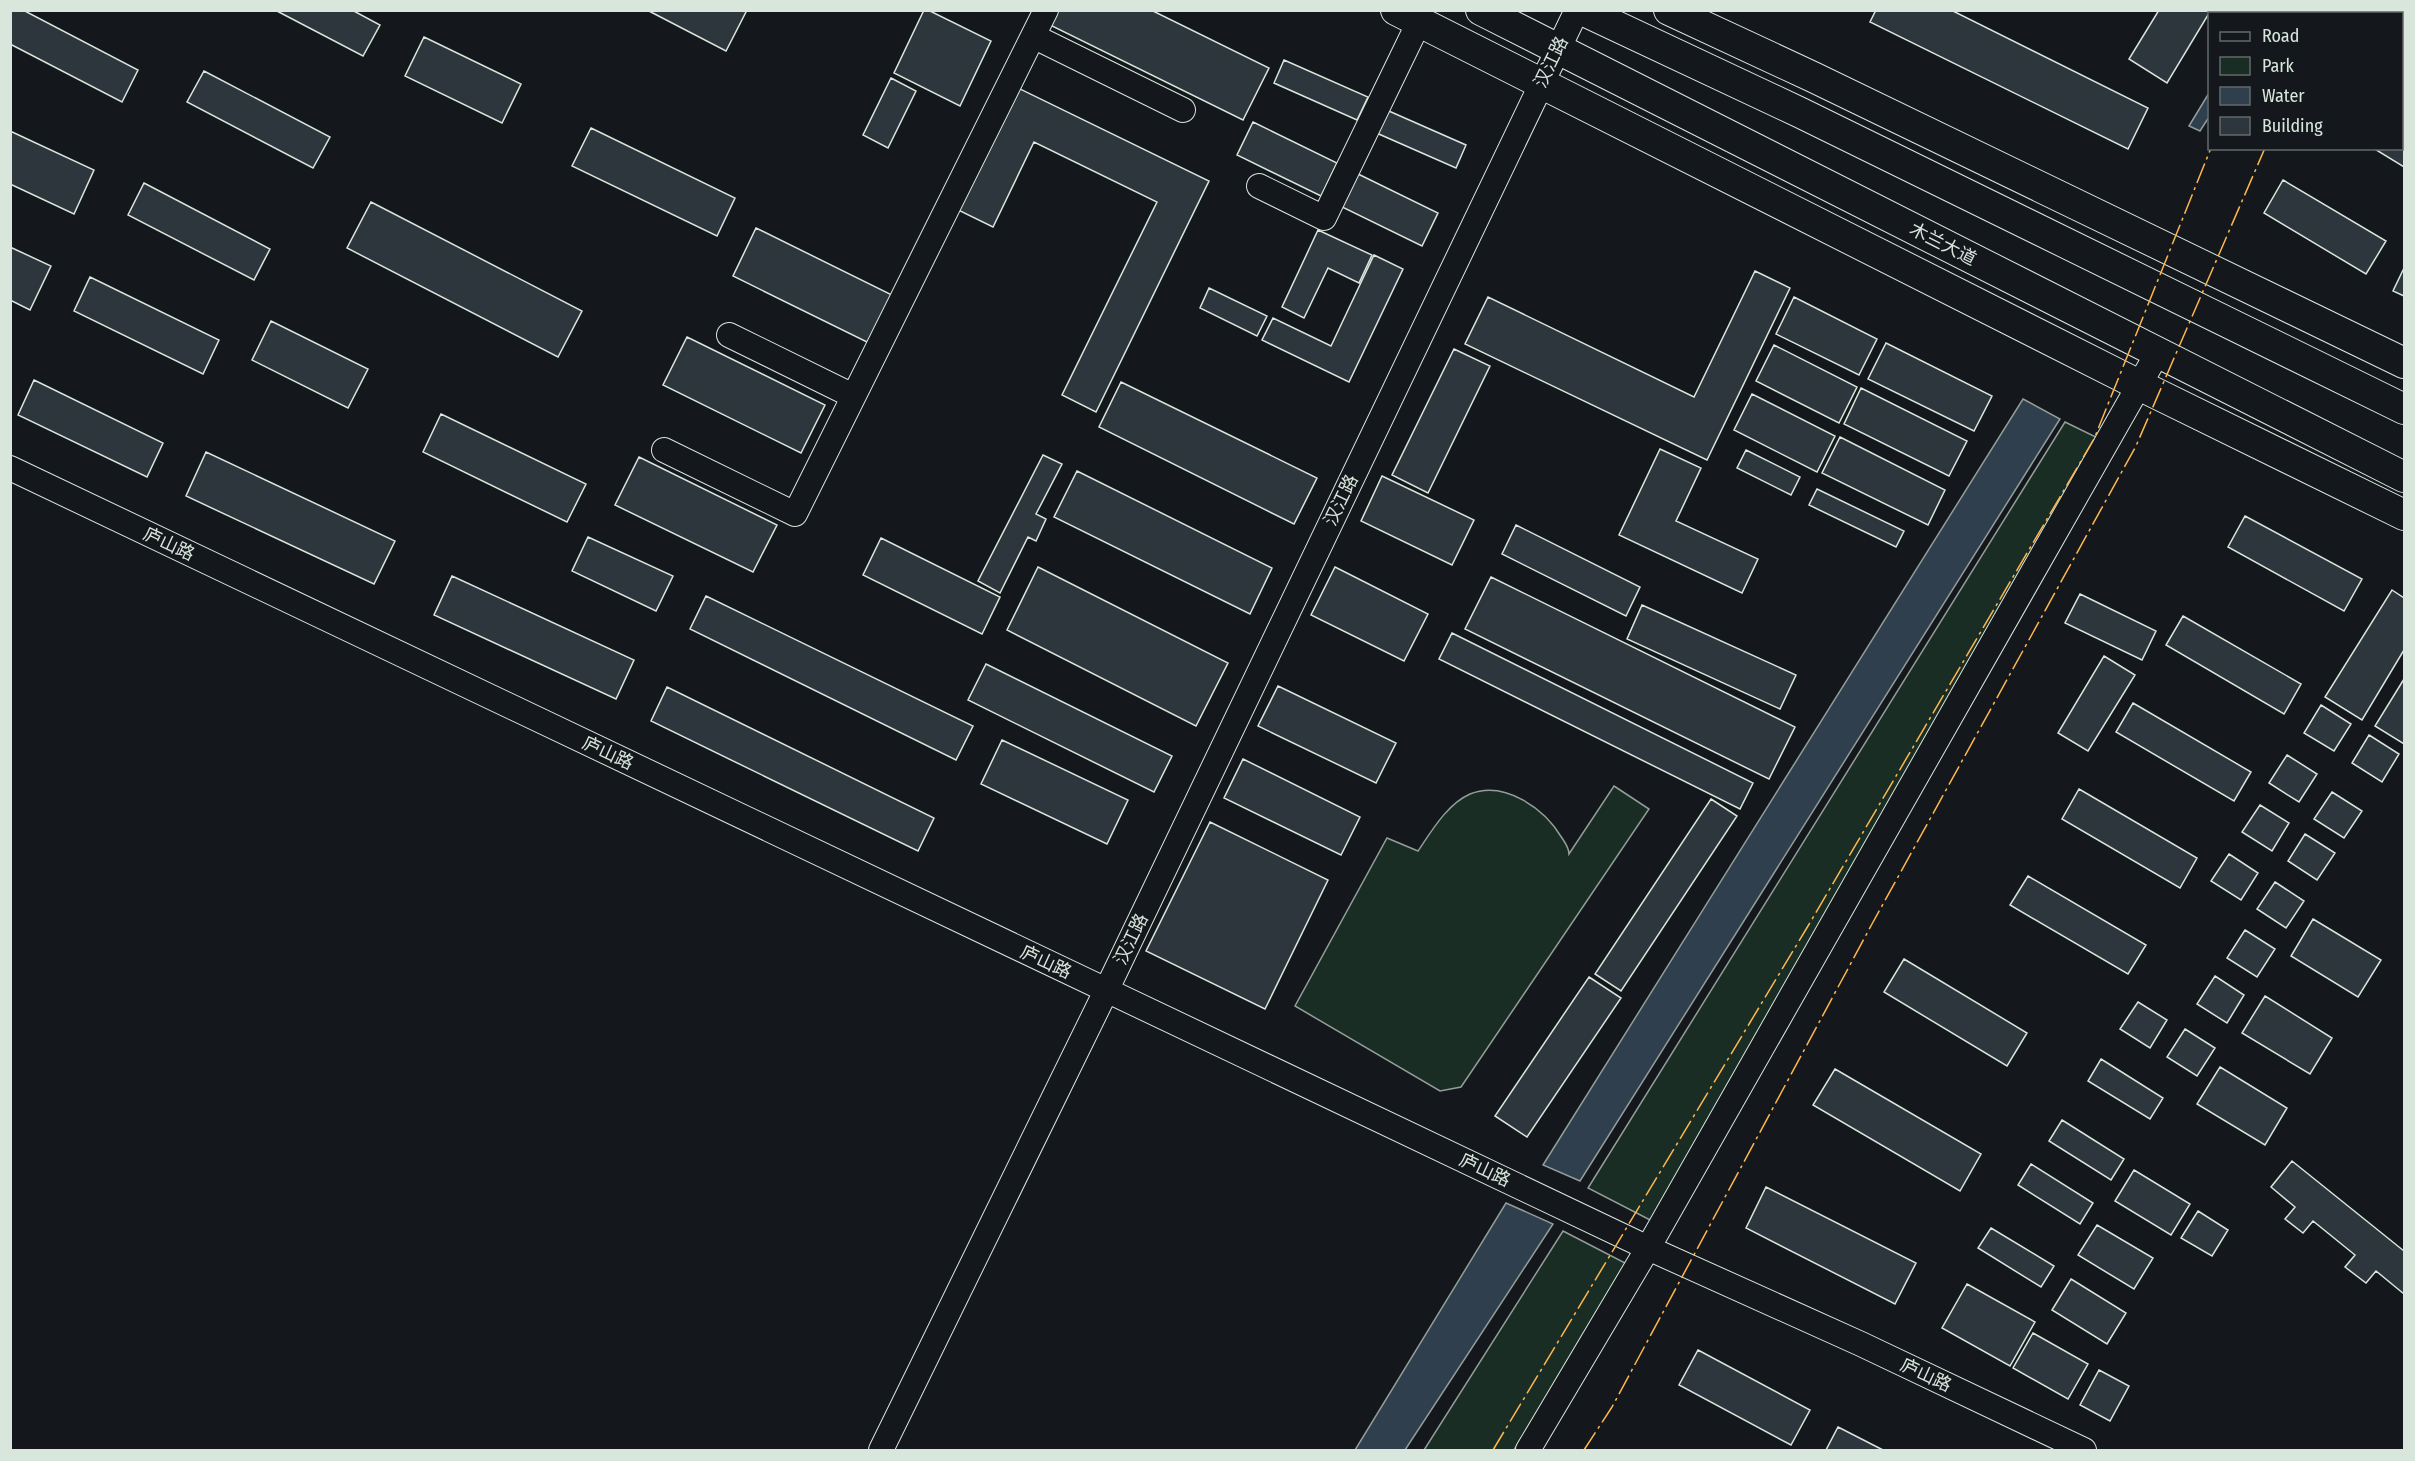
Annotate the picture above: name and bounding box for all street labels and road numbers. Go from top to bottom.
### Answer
street label: 汉江路 [1529,33,1573,91]
street label: 木兰大道 [1906,218,1980,270]
street label: 汉江路 [1319,471,1363,529]
street label: 庐山路 [140,523,198,565]
street label: 庐山路 [579,732,637,774]
street label: 汉江路 [1109,910,1153,968]
street label: 庐山路 [1017,941,1075,983]
street label: 庐山路 [1456,1149,1514,1191]
street label: 庐山路 [1897,1354,1955,1396]

